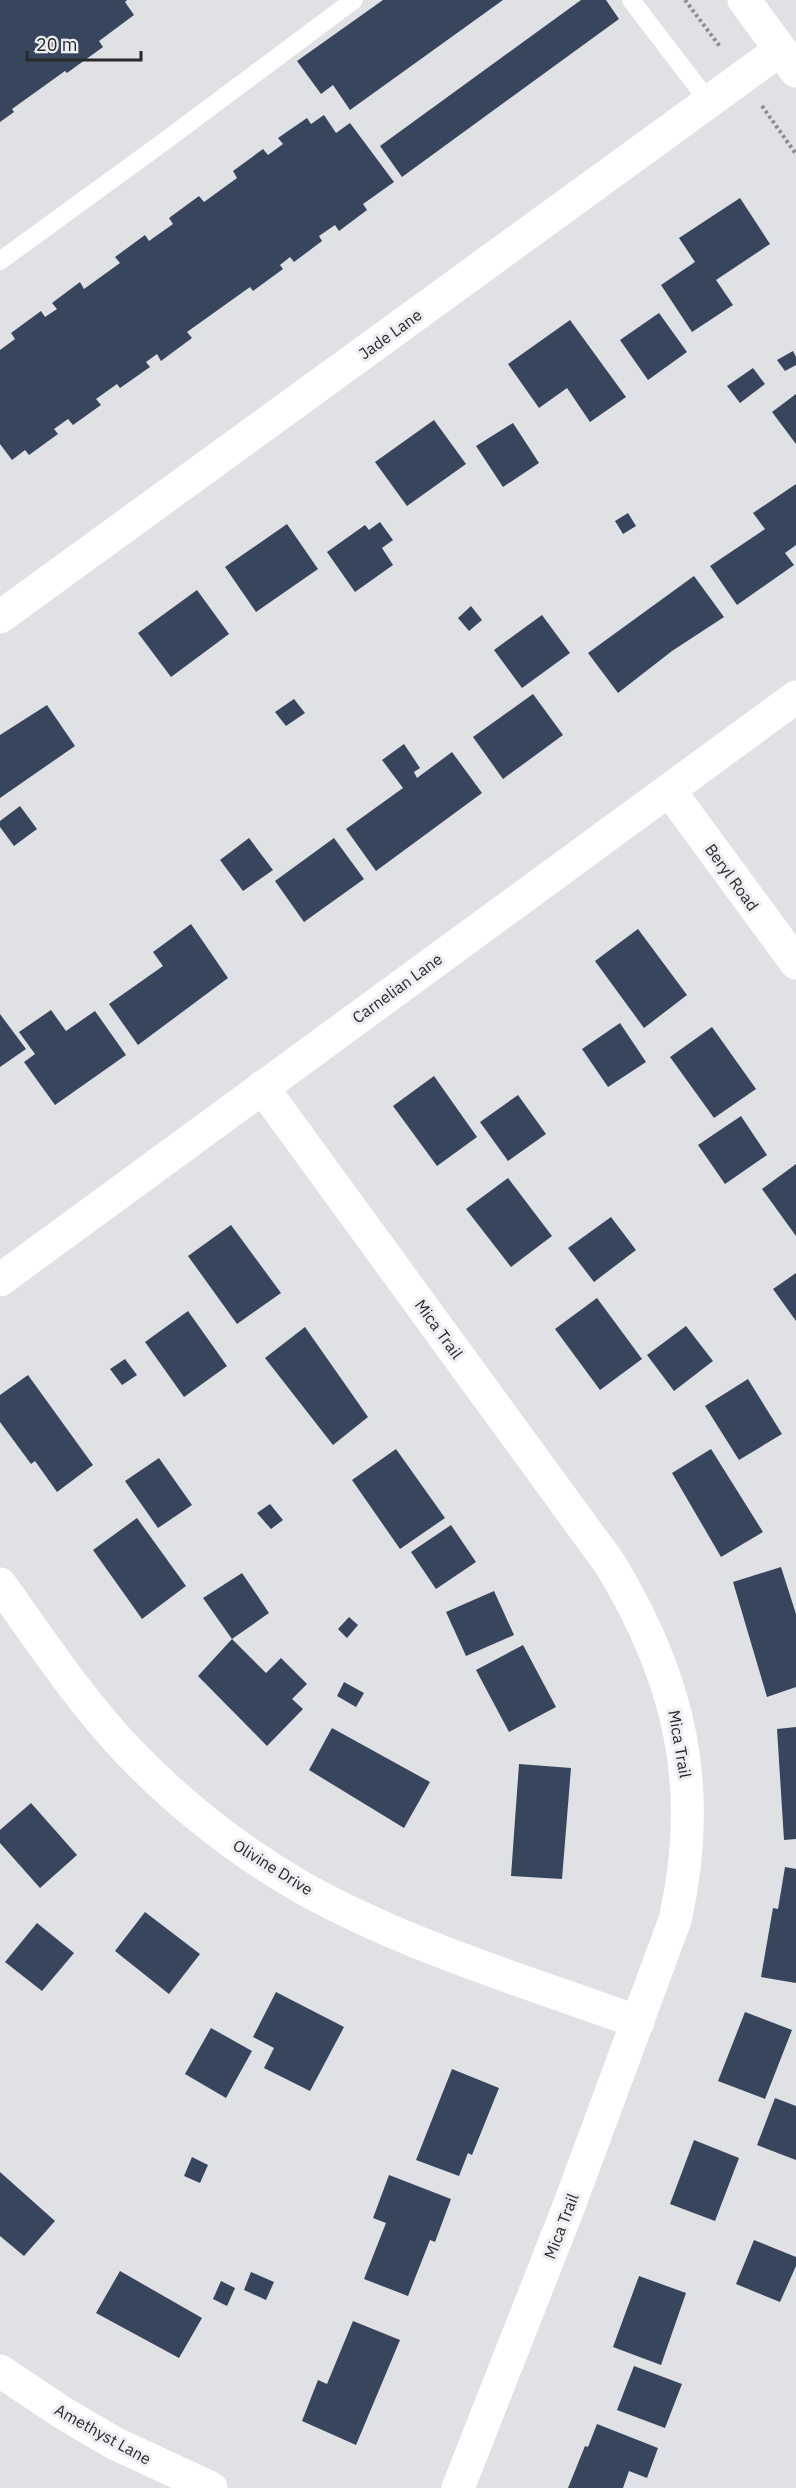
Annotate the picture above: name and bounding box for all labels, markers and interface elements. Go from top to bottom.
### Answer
scale bar [27,24,141,62]
text: 20 m [36,33,78,56]
street label: Jade Lane [355,304,426,364]
street label: Beryl Road [701,840,763,914]
street label: Carnelian Lane [348,949,446,1027]
street label: Mica Trail [411,1295,467,1363]
street label: Mica Trail [664,1709,696,1779]
street label: Olivine Drive [229,1835,317,1900]
street label: Mica Trail [539,2190,583,2262]
street label: Amethyst Lane [51,2399,155,2469]

